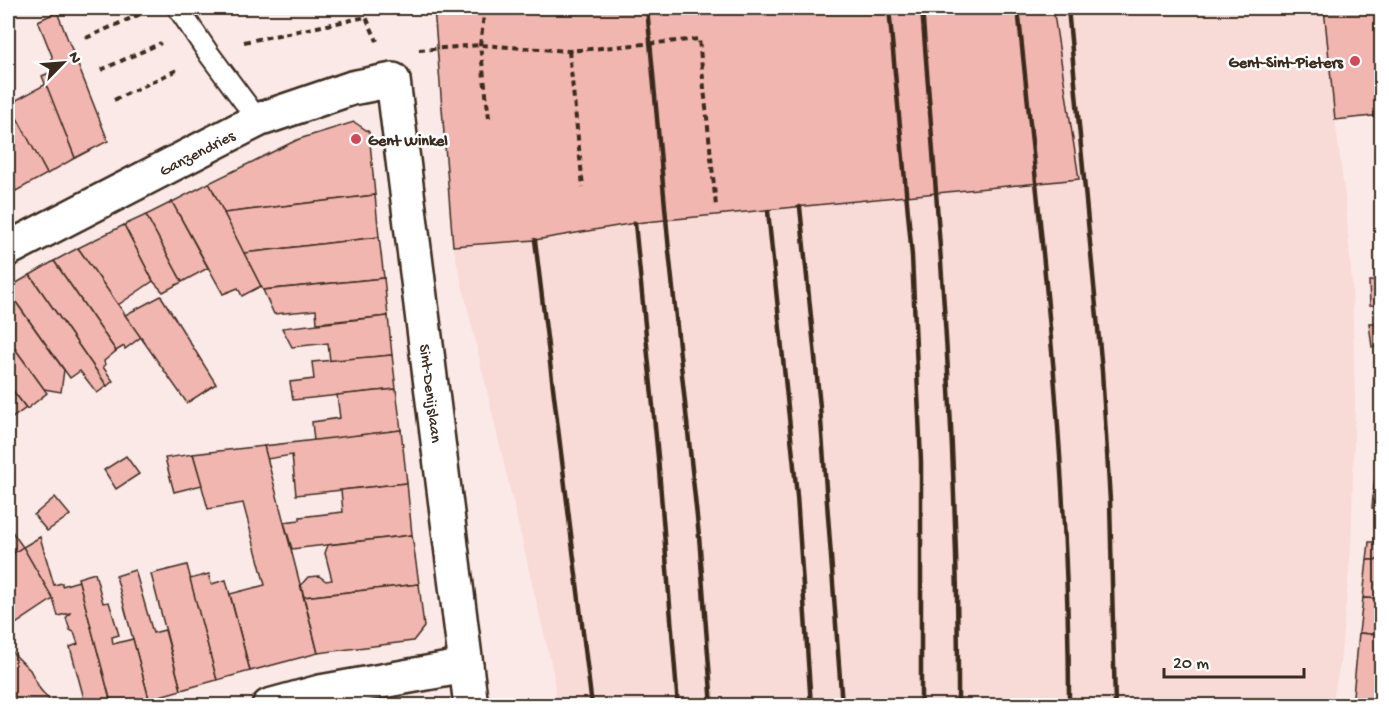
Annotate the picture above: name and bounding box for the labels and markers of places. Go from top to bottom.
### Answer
marker: Gent-Sint-Pieters [1348,54,1362,68]
place label: Gent-Sint-Pieters [1229,55,1344,74]
marker: Gent Winkel [349,132,363,146]
place label: Gent Winkel [368,133,448,152]

